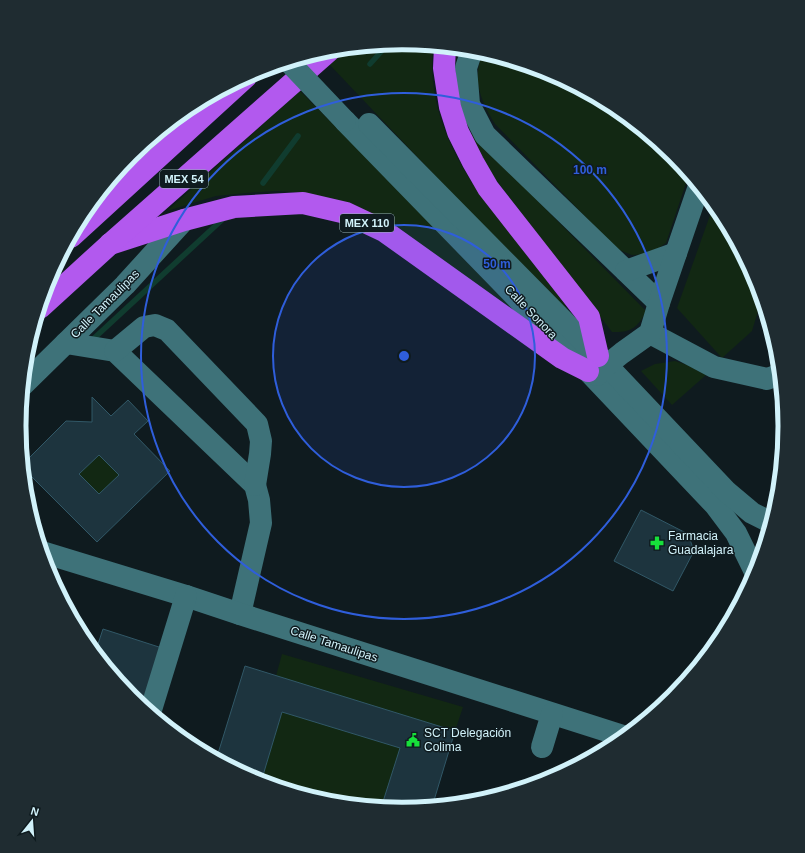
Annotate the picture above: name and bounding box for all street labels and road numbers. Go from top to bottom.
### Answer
road number: MEX 54 [160,170,208,188]
road number: MEX 110 [340,214,394,232]
street label: Calle Tamaulipas [68,267,142,341]
street label: Calle Sonora [502,282,560,342]
street label: Calle Tamaulipas [288,623,380,665]

